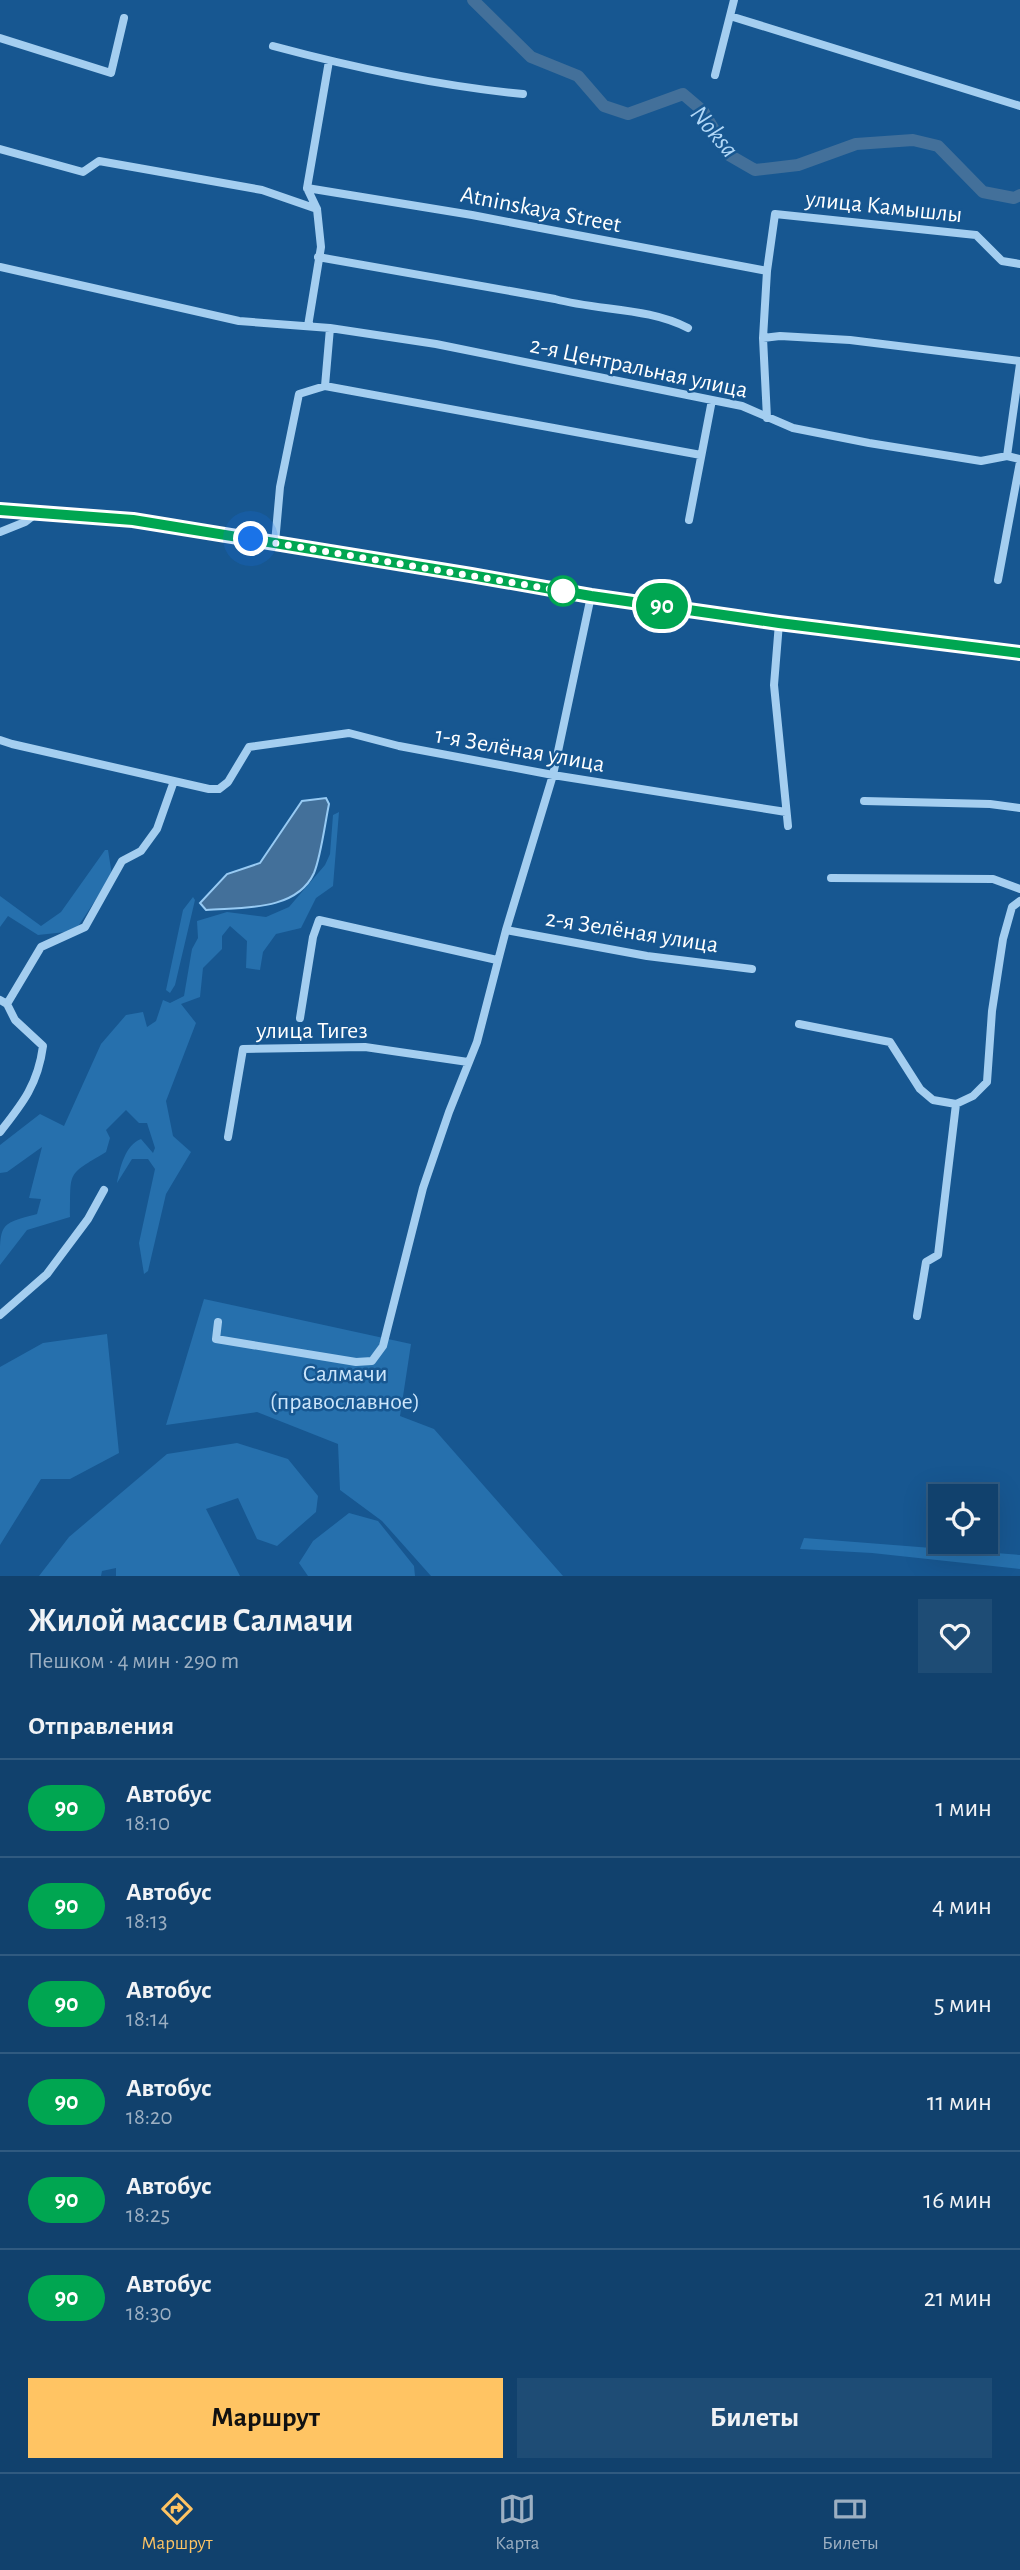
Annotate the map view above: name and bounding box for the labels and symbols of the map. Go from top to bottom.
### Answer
water label: Noksa [685,101,743,163]
street label: Atninskaya Street [458,183,624,237]
street label: улица Камышлы [803,187,963,227]
street label: 2-я Центральная улица [528,333,750,403]
your location [233,521,268,556]
unlabelled marker [548,576,578,606]
line badge: 90 [630,583,694,629]
street label: 1-я Зелёная улица [433,723,607,777]
street label: 2-я Зелёная улица [544,906,720,957]
street label: улица Тигез [255,1019,368,1043]
park label: Салмачи (православное) [270,1362,420,1414]

